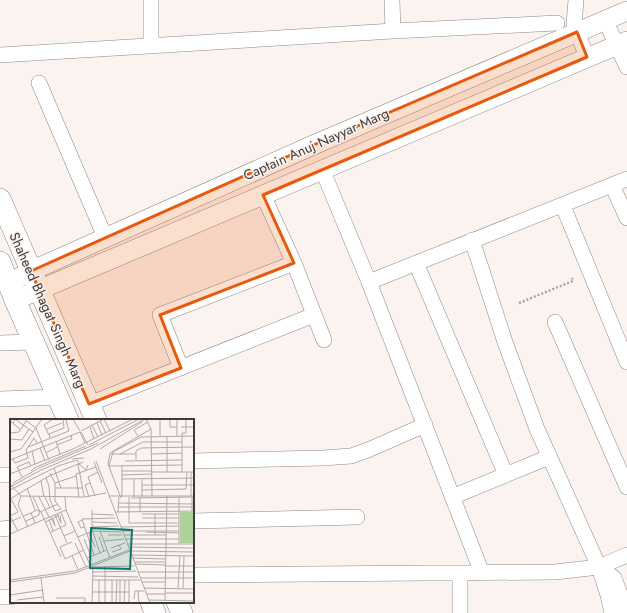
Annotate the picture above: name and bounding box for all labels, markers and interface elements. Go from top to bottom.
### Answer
street label: Captain Anuj Nayyar Marg [240,103,392,185]
street label: Shaheed Bhagat Singh Marg [5,229,91,391]
inset map [10,419,194,603]

